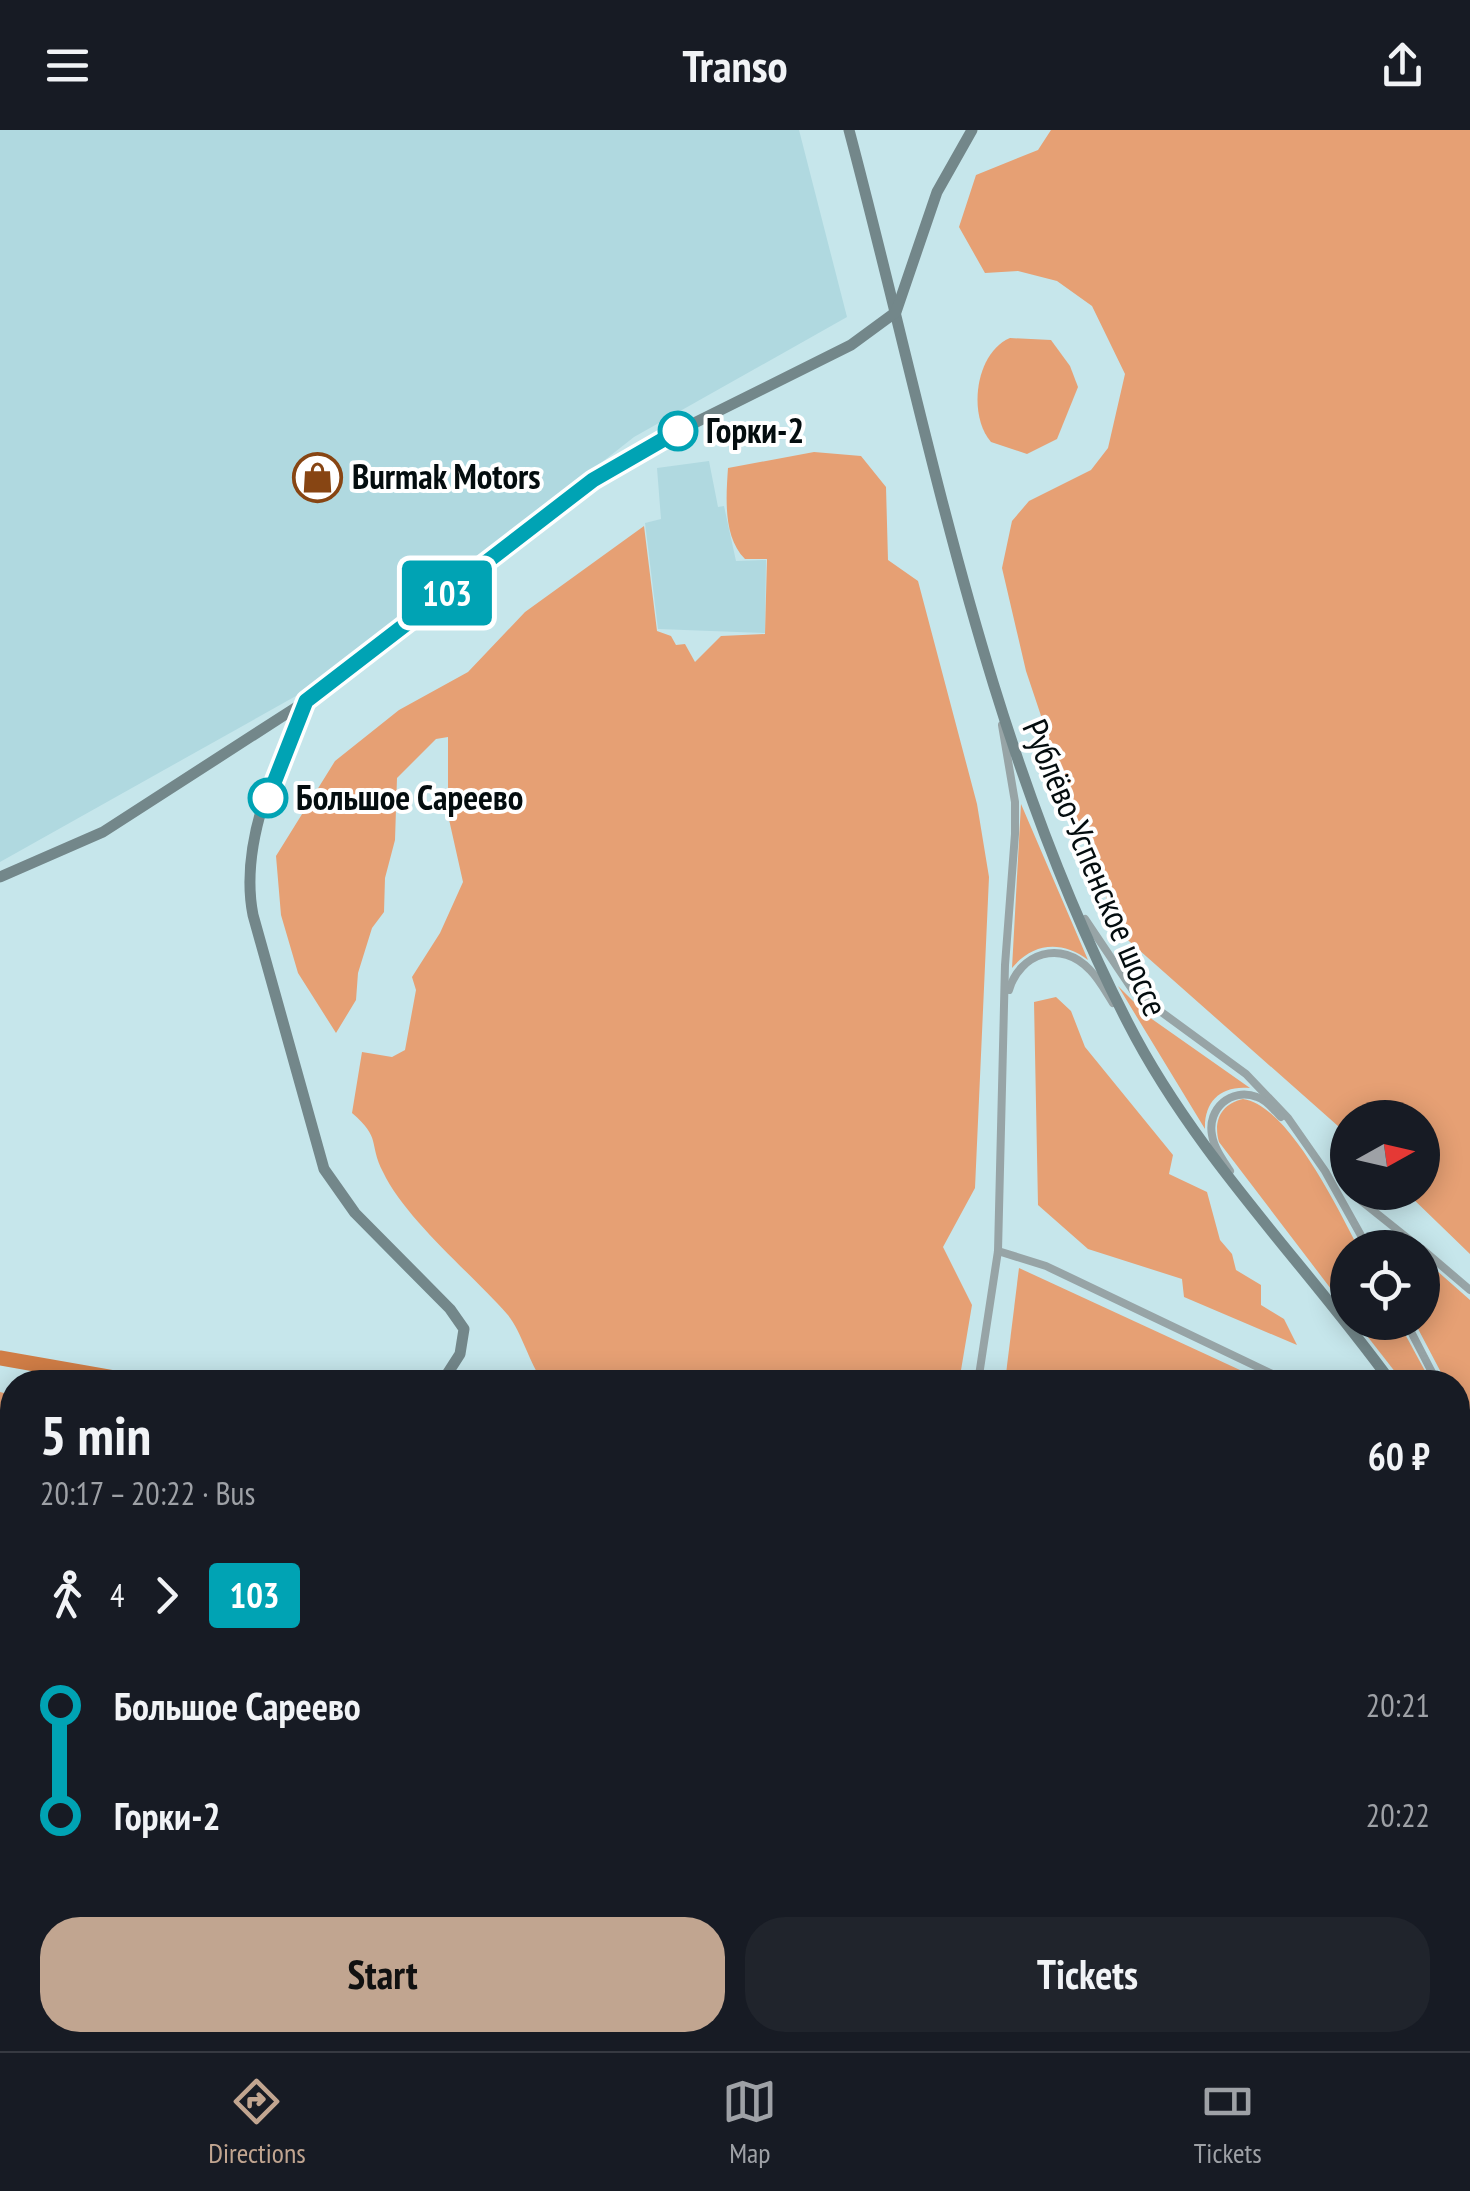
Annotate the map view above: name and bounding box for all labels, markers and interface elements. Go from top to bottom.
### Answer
text: Transo [682,36,788,94]
icon: menu [40,38,95,93]
icon: share [1375,38,1430,93]
place label: Горки-2 [706,407,804,453]
marker: Горки-2 [659,412,697,450]
shop icon: Burmak Motors [291,451,343,503]
place label: Burmak Motors [352,453,540,499]
line badge: 103 [390,560,504,626]
text: 103 [422,570,472,616]
street label: Рублёво-Успенское шоссе [1013,712,1179,1023]
place label: Большое Сареево [296,774,523,820]
marker: Большое Сареево [249,779,287,817]
north arrow [1330,1100,1440,1210]
map controls [1330,1100,1440,1340]
button: locate [1330,1230,1440,1340]
text: 5 min [40,1399,151,1470]
text: 60 ₽ [1368,1431,1430,1480]
text: 20:17 – 20:22 · Bus [40,1472,255,1514]
icon: walk [40,1568,95,1623]
icon: forward [139,1568,194,1623]
text: 103 [229,1572,280,1618]
text: 4 [110,1574,124,1616]
text: Большое Сареево [114,1681,361,1730]
text: 20:21 [1366,1684,1430,1726]
text: Горки-2 [114,1791,221,1840]
text: 20:22 [1366,1794,1430,1836]
button: Start [40,1917,725,2032]
button: Tickets [745,1917,1430,2032]
tab: Directions [208,2074,306,2171]
tab: Map [722,2074,777,2171]
tab: Tickets [1194,2074,1262,2171]

